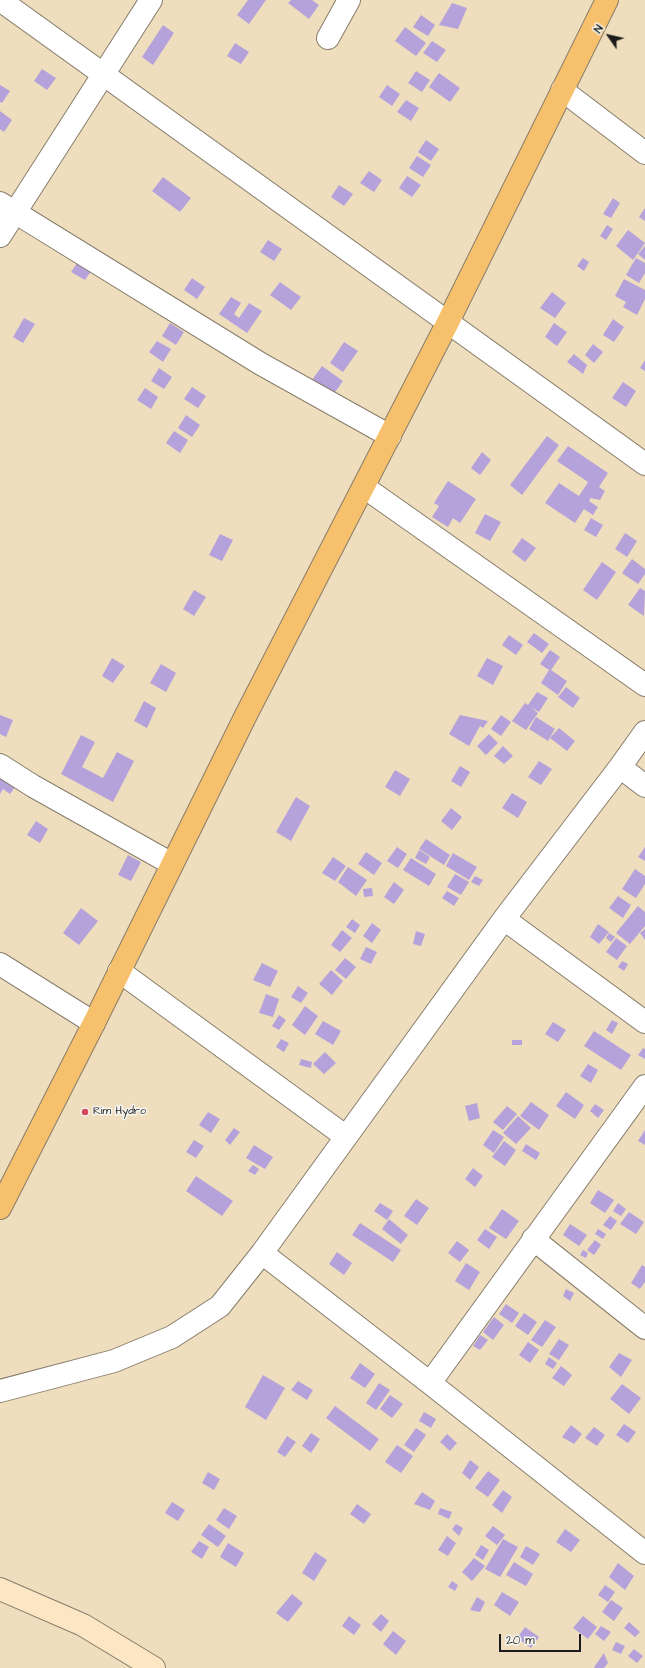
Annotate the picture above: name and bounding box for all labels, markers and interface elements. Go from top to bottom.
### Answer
north arrow [589,16,629,56]
text: N [590,22,607,36]
place label: Rim Hydro [93,1105,146,1119]
marker: Rim Hydro [80,1107,90,1117]
scale bar [501,1626,583,1652]
text: 20 m [506,1632,535,1649]

